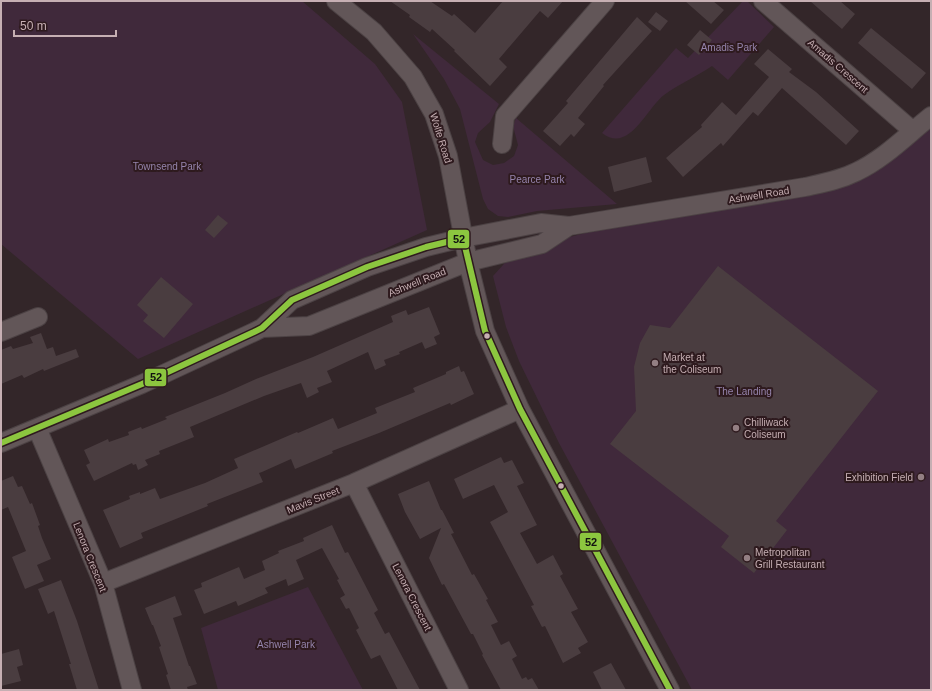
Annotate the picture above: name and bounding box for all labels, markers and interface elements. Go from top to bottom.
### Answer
scale bar [14,12,116,38]
text: 50 m [20,19,47,33]
street label: Amadis Crescent [806,37,871,95]
park label: Amadis Park [701,42,758,53]
street label: Wolfe Road [428,111,454,165]
park label: Townsend Park [133,161,202,172]
park label: Pearce Park [509,174,566,185]
street label: Ashwell Road [728,185,790,205]
line badge: 52 [447,229,470,249]
text: 52 [453,233,465,245]
street label: Ashwell Road [387,265,447,299]
unlabelled marker [482,331,492,341]
place label: Market at the Coliseum [663,352,721,375]
marker: Market at the Coliseum [650,358,660,368]
line badge: 52 [144,368,167,387]
text: 52 [150,371,162,383]
park label: The Landing [716,386,772,397]
place label: Chilliwack Coliseum [744,417,789,440]
marker: Chilliwack Coliseum [731,423,741,433]
place label: Exhibition Field [845,472,913,483]
marker: Exhibition Field [916,472,926,482]
unlabelled marker [556,481,566,491]
street label: Mavis Street [285,484,341,516]
street label: Lenora Crescent [71,521,109,594]
line badge: 52 [579,532,602,551]
text: 52 [585,536,597,548]
place label: Metropolitan Grill Restaurant [755,547,825,570]
marker: Metropolitan Grill Restaurant [742,553,752,563]
street label: Lenora Crescent [390,562,434,633]
park label: Ashwell Park [257,639,316,650]

